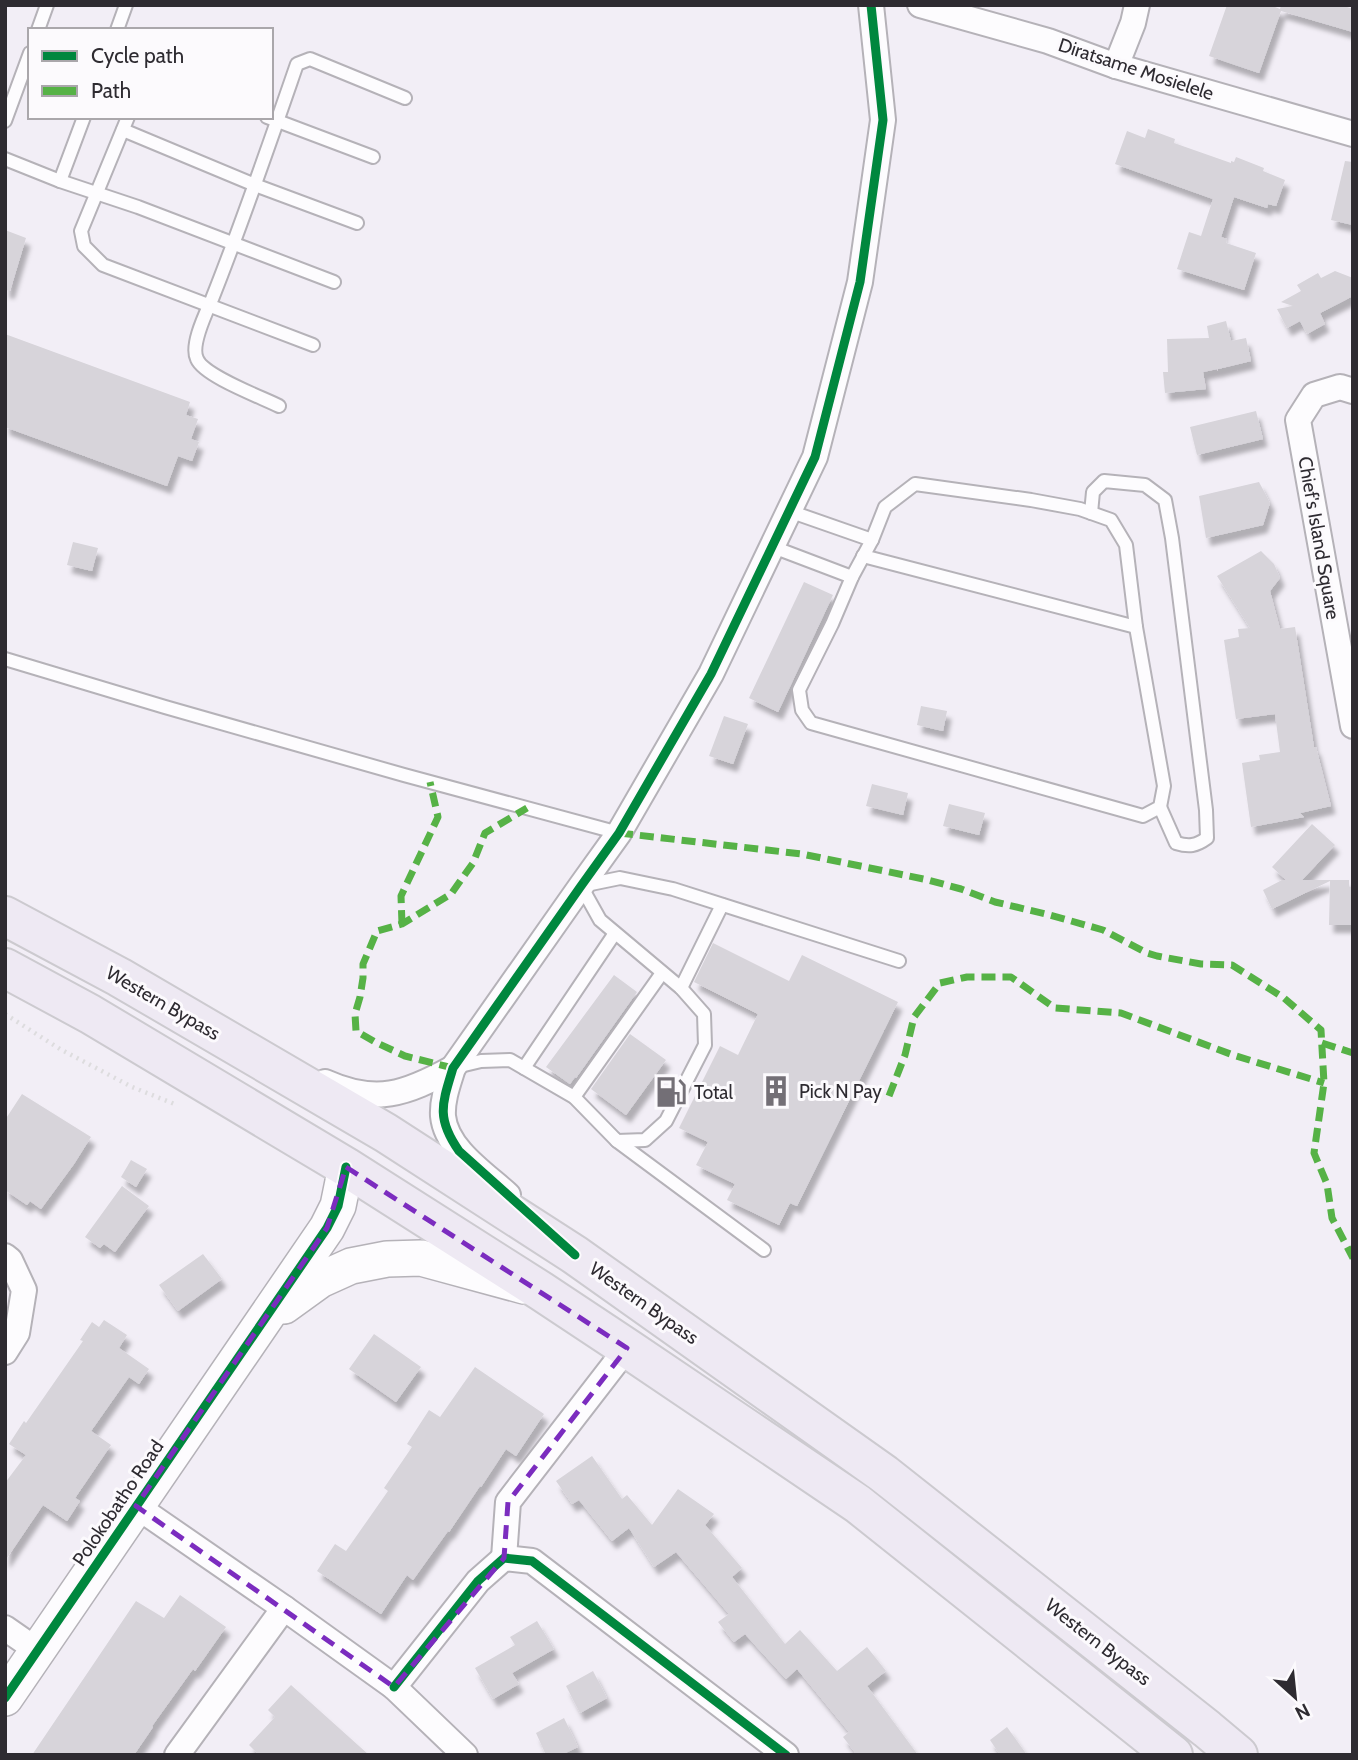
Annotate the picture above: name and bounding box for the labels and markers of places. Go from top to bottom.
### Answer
building icon: Pick N Pay [759,1074,793,1108]
fuel station icon: Total [654,1075,688,1109]
place label: Pick N Pay [799,1080,882,1103]
place label: Total [694,1081,733,1104]

